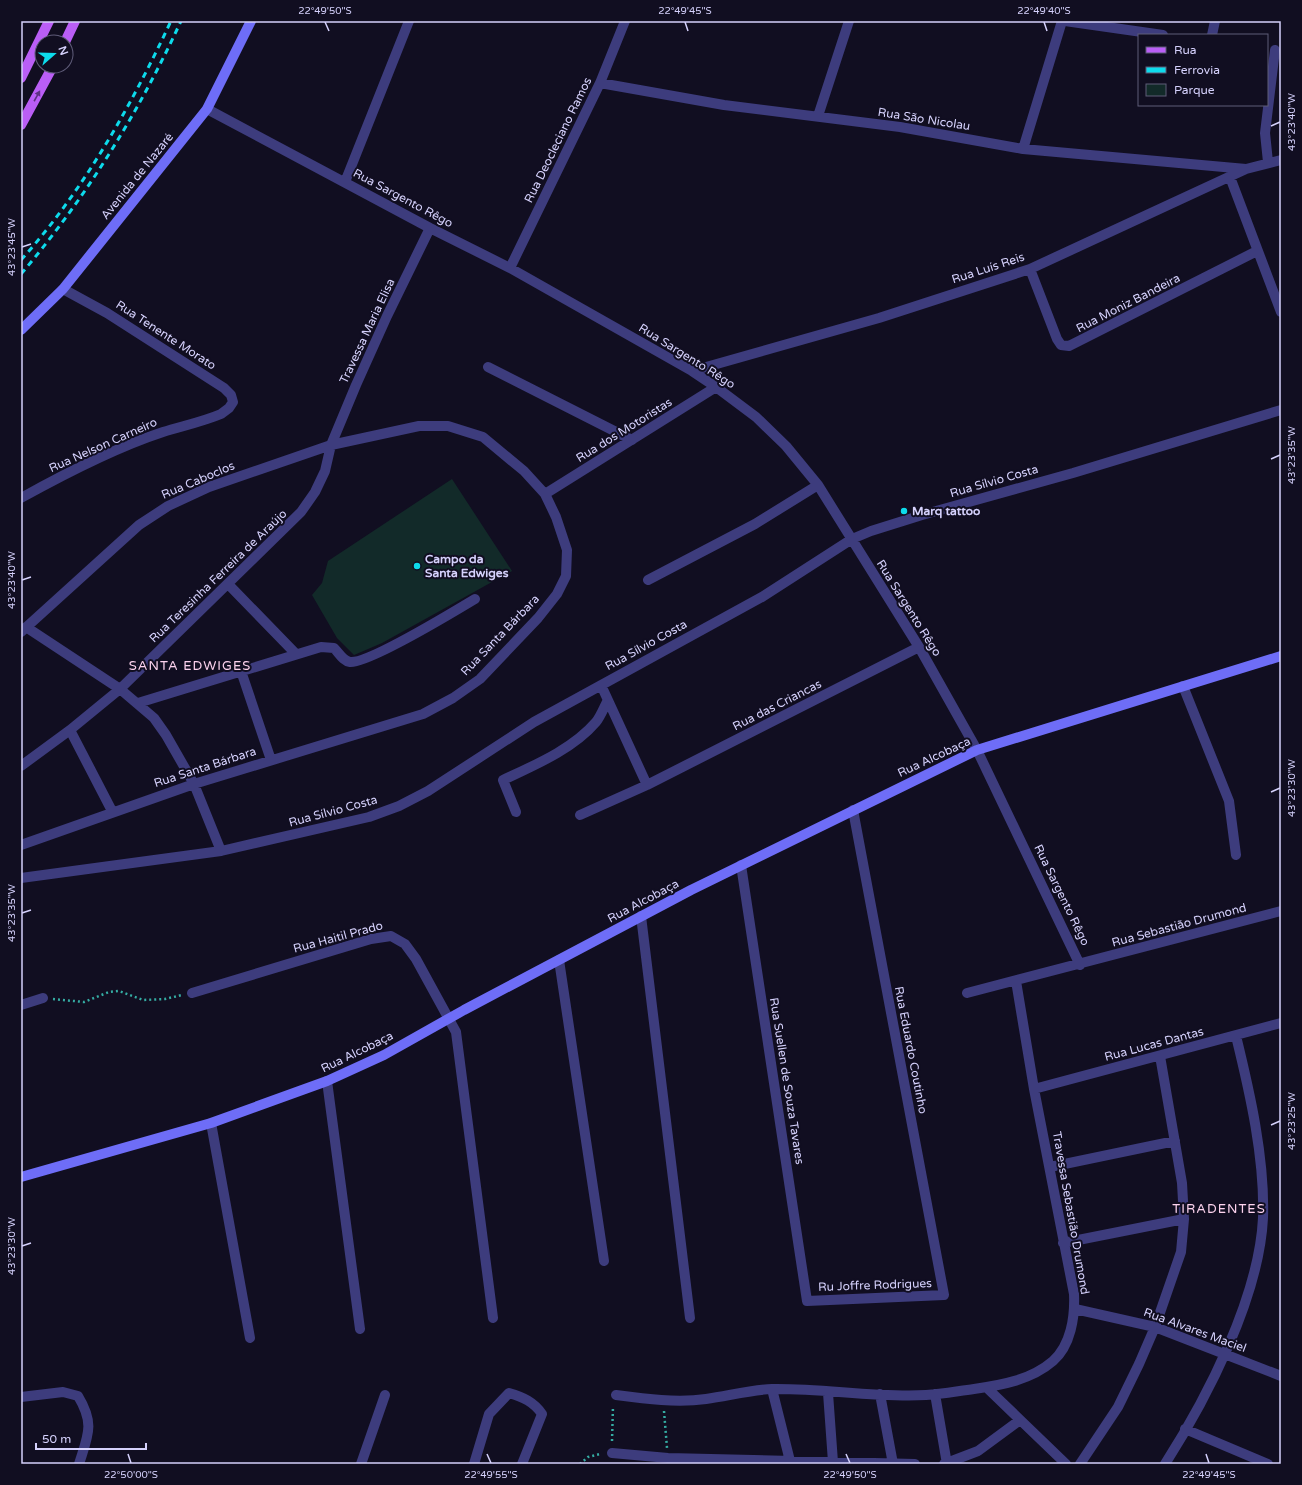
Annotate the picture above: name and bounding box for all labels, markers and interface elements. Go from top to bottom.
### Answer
text: 22°49'50"S [298,5,352,17]
text: 22°49'45"S [658,5,712,17]
text: 22°49'40"S [1017,5,1071,17]
north arrow [34,34,74,74]
legend [1138,34,1268,106]
text: Rua [1174,43,1197,57]
text: N [55,44,71,57]
text: Ferrovia [1174,63,1220,77]
street label: Rua Deocleciano Ramos [521,75,595,205]
text: Parque [1174,83,1215,97]
one-way arrow [34,90,41,101]
text: 43°23'40"W [1286,93,1298,151]
street label: Rua São Nicolau [877,105,971,133]
street label: Avenida de Nazaré [98,130,176,222]
street label: Rua Sargento Rêgo [351,166,455,230]
text: 43°23'45"W [6,218,18,276]
street label: Rua Luís Reis [950,250,1026,286]
street label: Rua Moniz Bandeira [1074,271,1182,335]
street label: Travessa Maria Elisa [337,276,397,386]
street label: Rua Tenente Morato [113,297,219,373]
street label: Rua Sargento Rêgo [636,321,738,391]
street label: Rua dos Motoristas [574,395,675,465]
street label: Rua Nelson Carneiro [47,415,159,475]
text: 43°23'35"W [1286,426,1298,484]
street label: Rua Caboclos [159,458,237,502]
street label: Rua Sílvio Costa [948,462,1040,500]
place label: Marq tattoo [912,504,980,519]
street label: Rua Teresinha Ferreira de Araújo [146,506,290,646]
marker: Marq tattoo [899,506,909,516]
text: 43°23'40"W [6,551,18,609]
place label: Campo da Santa Edwiges [425,552,509,581]
street label: Rua Sargento Rêgo [874,557,944,659]
marker: Campo da Santa Edwiges [412,561,422,571]
street label: Rua Santa Bárbara [458,592,542,678]
street label: Rua Sílvio Costa [603,617,689,673]
district label: SANTA EDWIGES [129,658,251,674]
street label: Rua das Criancas [730,676,824,733]
street label: Rua Alcobaça [895,734,973,780]
street label: Rua Santa Bárbara [152,744,258,790]
text: 43°23'30"W [1286,759,1298,817]
street label: Rua Sílvio Costa [287,792,379,830]
street label: Rua Sargento Rêgo [1031,842,1093,948]
street label: Rua Alcobaça [605,876,681,926]
text: 43°23'35"W [6,884,18,942]
street label: Rua Sebastião Drumond [1110,900,1248,950]
street label: Rua Haitil Prado [292,918,384,956]
street label: Rua Eduardo Coutinho [892,985,930,1115]
street label: Rua Suellen de Souza Tavares [767,997,807,1166]
street label: Rua Lucas Dantas [1103,1024,1205,1064]
street label: Rua Alcobaça [319,1028,395,1076]
text: 43°23'25"W [1286,1092,1298,1150]
street label: Travessa Sebastião Drumond [1050,1130,1092,1296]
district label: TIRADENTES [1172,1201,1266,1217]
text: 43°23'30"W [6,1217,18,1275]
street label: Ru Joffre Rodrigues [818,1276,932,1294]
street label: Rua Alvares Maciel [1142,1305,1248,1355]
scale bar [36,1425,146,1451]
text: 50 m [42,1432,71,1446]
text: 22°50'00"S [104,1469,158,1481]
text: 22°49'55"S [464,1469,518,1481]
text: 22°49'50"S [823,1469,877,1481]
text: 22°49'45"S [1182,1469,1236,1481]

